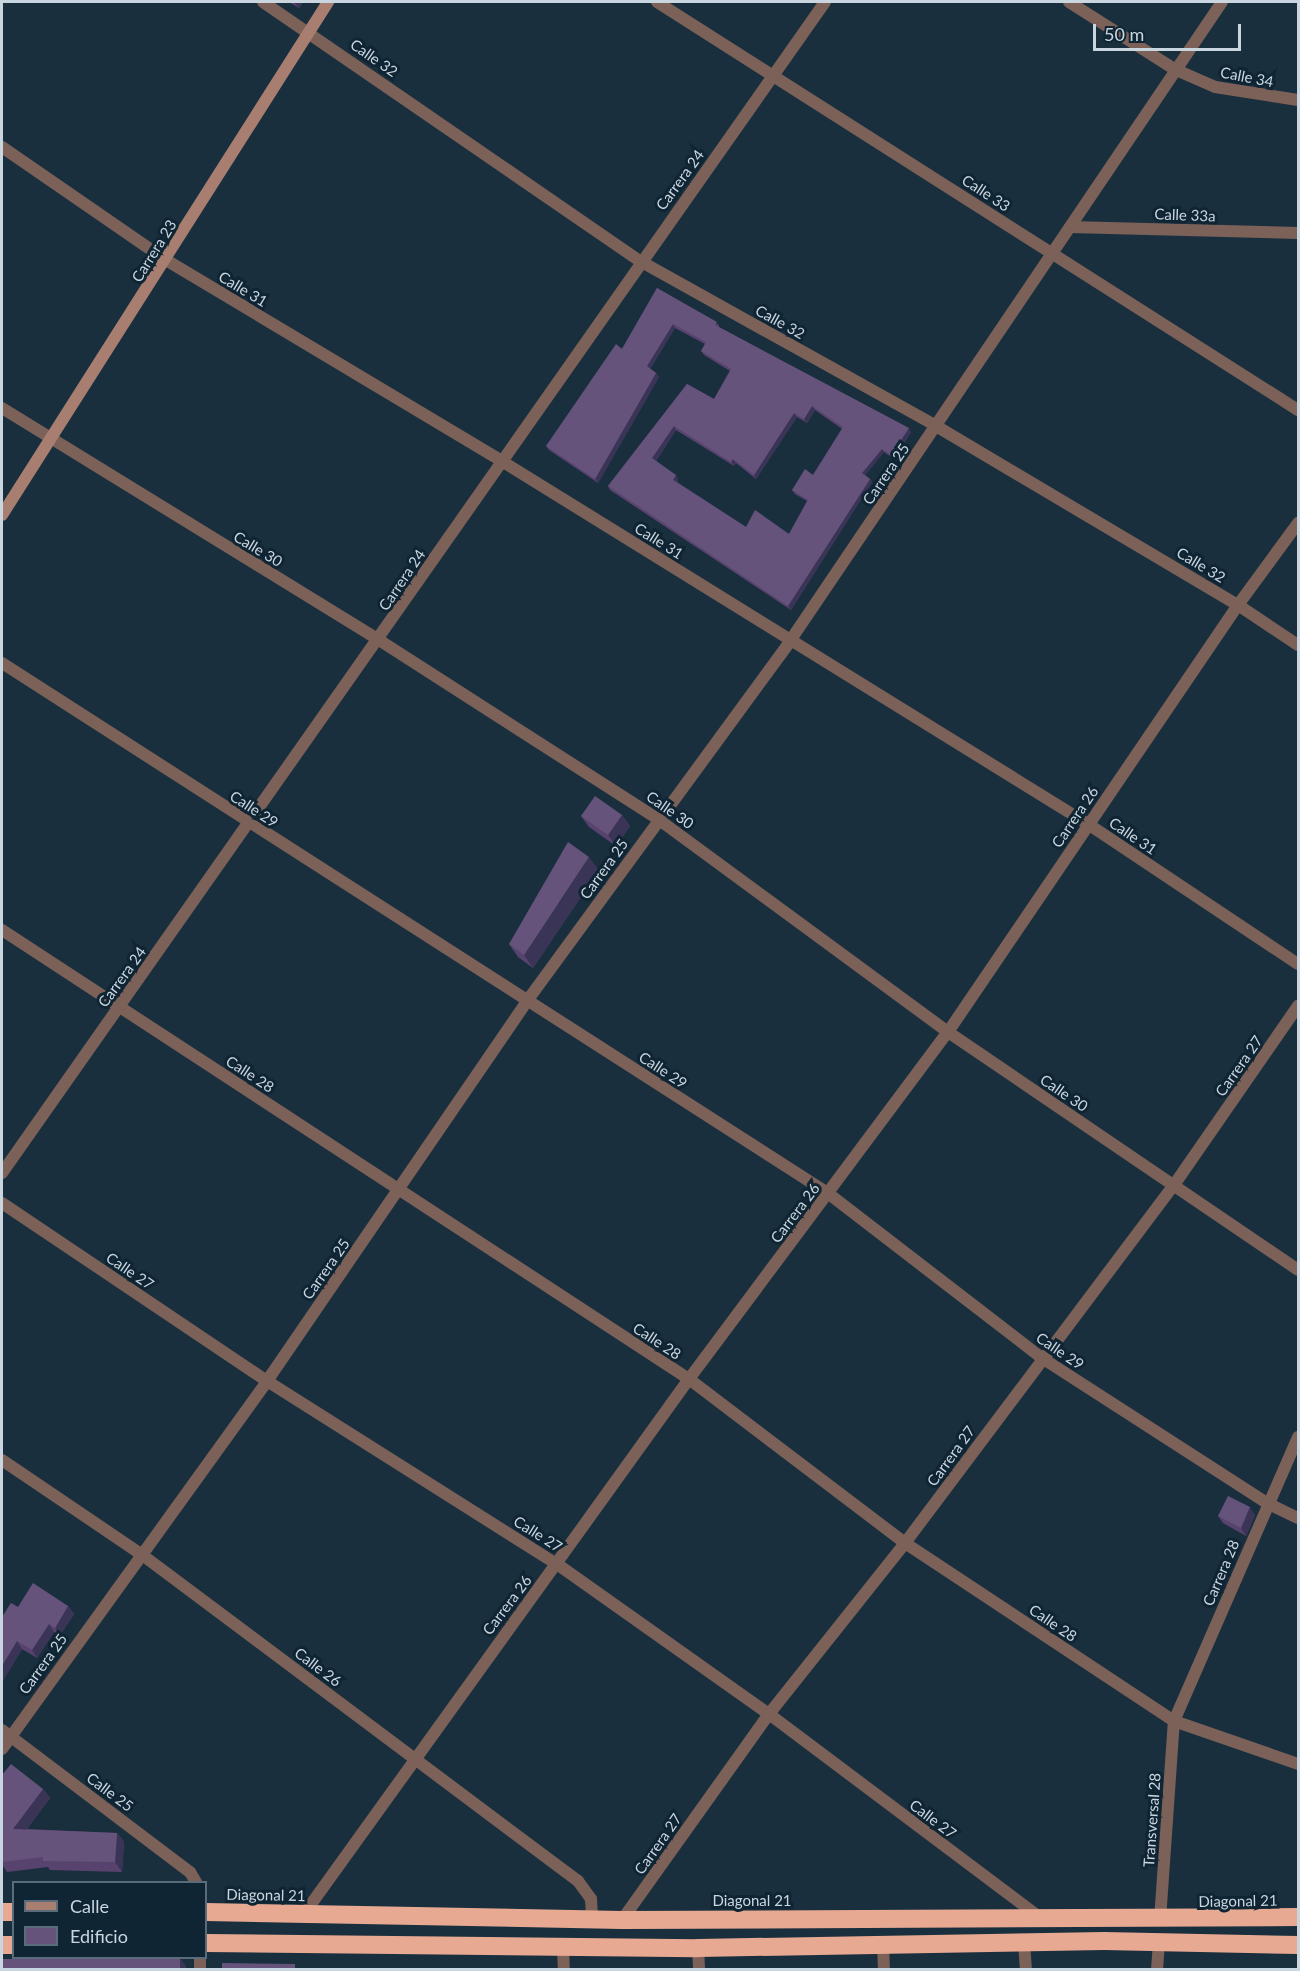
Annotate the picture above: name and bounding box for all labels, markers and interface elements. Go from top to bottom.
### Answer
scale bar [1096,12,1244,50]
text: 50 m [1104,23,1144,45]
street label: Calle 32 [347,35,401,81]
street label: Calle 34 [1219,63,1275,91]
street label: Carrera 24 [652,146,708,214]
street label: Calle 33 [959,171,1013,215]
street label: Calle 33a [1154,205,1216,225]
street label: Carrera 23 [128,217,180,285]
street label: Calle 31 [215,267,271,311]
street label: Calle 32 [752,301,808,343]
street label: Carrera 25 [859,440,913,508]
street label: Calle 31 [631,519,687,563]
street label: Calle 30 [230,527,286,571]
street label: Calle 32 [1173,543,1229,587]
street label: Carrera 24 [375,546,429,614]
street label: Carrera 26 [1048,783,1102,851]
street label: Calle 29 [227,787,281,831]
street label: Calle 30 [643,787,697,833]
street label: Calle 31 [1106,814,1160,858]
street label: Carrera 25 [576,835,632,903]
street label: Carrera 24 [94,943,150,1011]
street label: Carrera 27 [1212,1032,1266,1100]
street label: Calle 29 [636,1048,690,1092]
street label: Calle 28 [223,1052,277,1096]
street label: Calle 30 [1037,1071,1091,1115]
street label: Carrera 26 [767,1180,823,1246]
street label: Carrera 25 [299,1235,353,1303]
street label: Calle 27 [103,1249,157,1293]
street label: Calle 28 [630,1319,684,1363]
street label: Calle 29 [1033,1329,1087,1373]
street label: Carrera 27 [923,1422,979,1490]
street label: Calle 27 [510,1512,566,1556]
street label: Carrera 28 [1199,1537,1243,1609]
street label: Carrera 26 [479,1572,535,1638]
street label: Calle 28 [1026,1601,1080,1645]
street label: Carrera 25 [15,1630,71,1698]
street label: Calle 26 [291,1644,345,1690]
street label: Calle 25 [83,1769,137,1815]
street label: Transversal 28 [1140,1772,1164,1868]
street label: Calle 27 [906,1796,960,1842]
street label: Carrera 27 [631,1810,685,1878]
legend [12,1881,207,1959]
street label: Diagonal 21 [226,1885,306,1905]
street label: Diagonal 21 [1198,1891,1278,1911]
street label: Diagonal 21 [712,1892,792,1910]
text: Calle [70,1895,109,1917]
text: Edificio [70,1925,128,1947]

